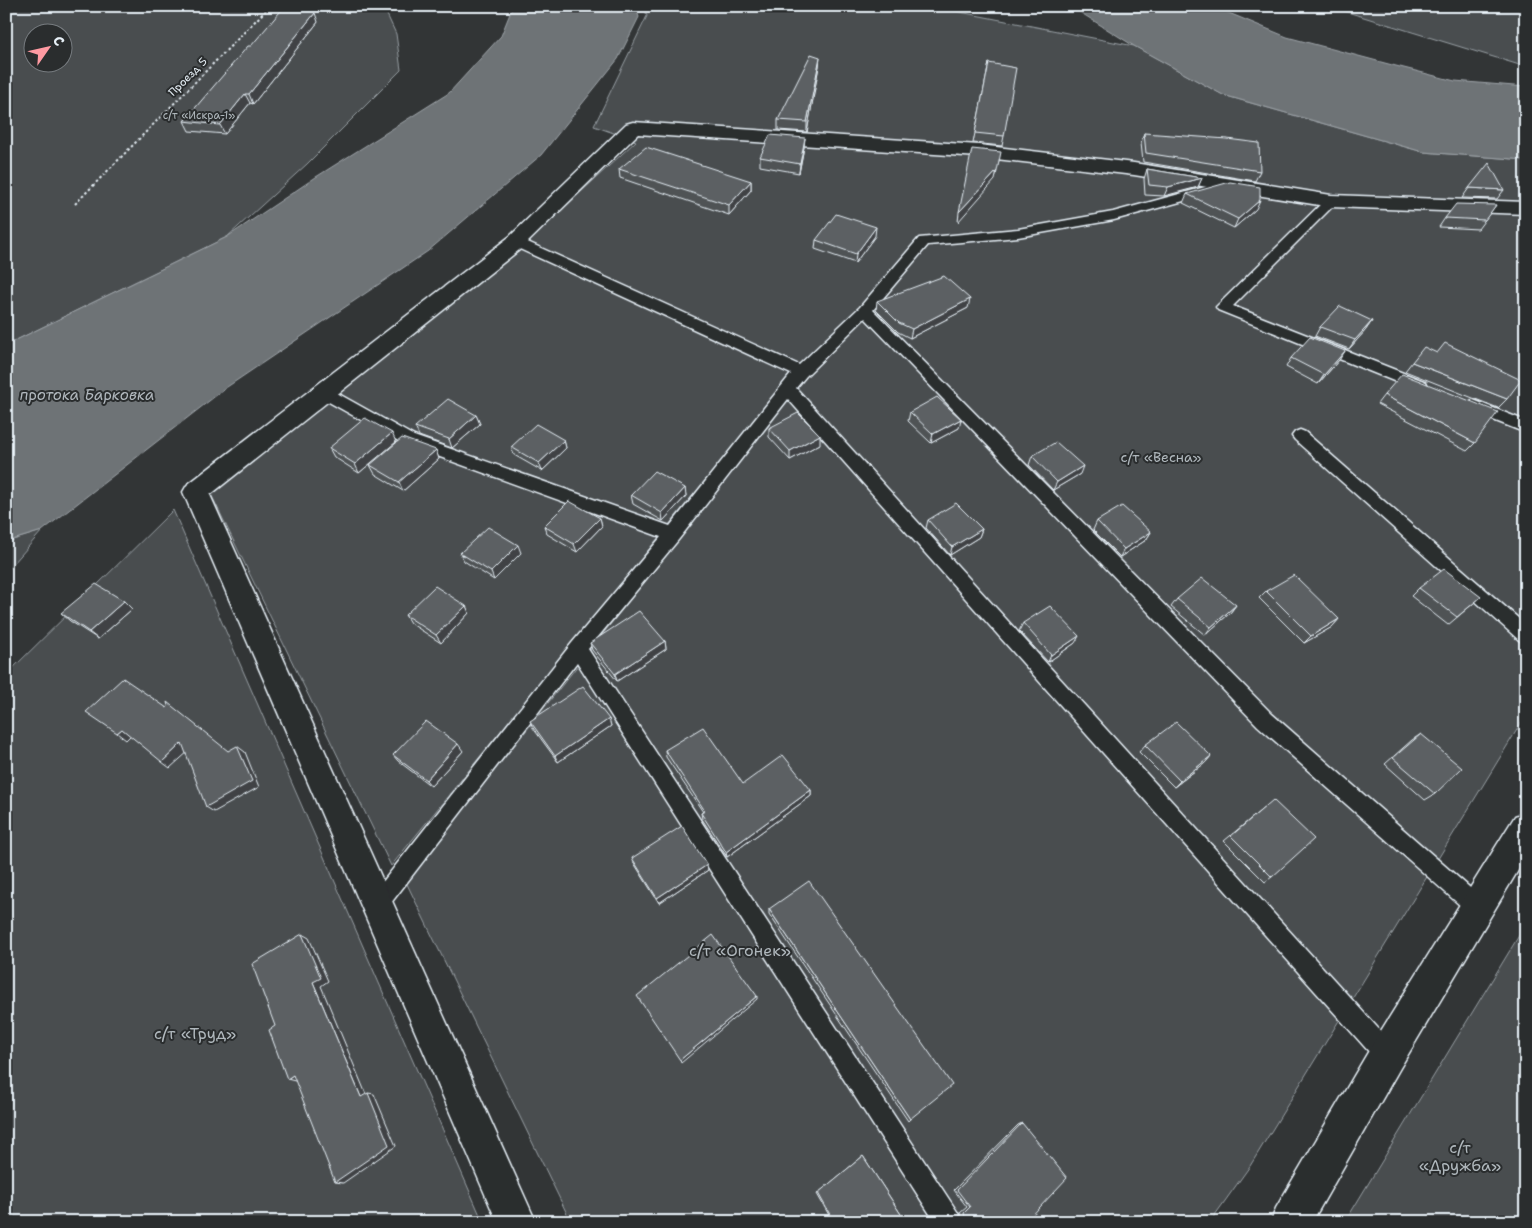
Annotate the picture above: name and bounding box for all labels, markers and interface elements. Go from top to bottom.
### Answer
north arrow [22,22,72,72]
text: С [49,32,69,49]
street label: Проезд 5 [165,54,211,100]
park label: с/т «Искра-1» [163,108,235,123]
water label: протока Барковка [20,385,154,405]
park label: с/т «Весна» [1121,448,1202,466]
park label: с/т «Огонек» [689,940,791,961]
park label: с/т «Труд» [154,1023,236,1044]
park label: с/т «Дружба» [1419,1137,1501,1176]

